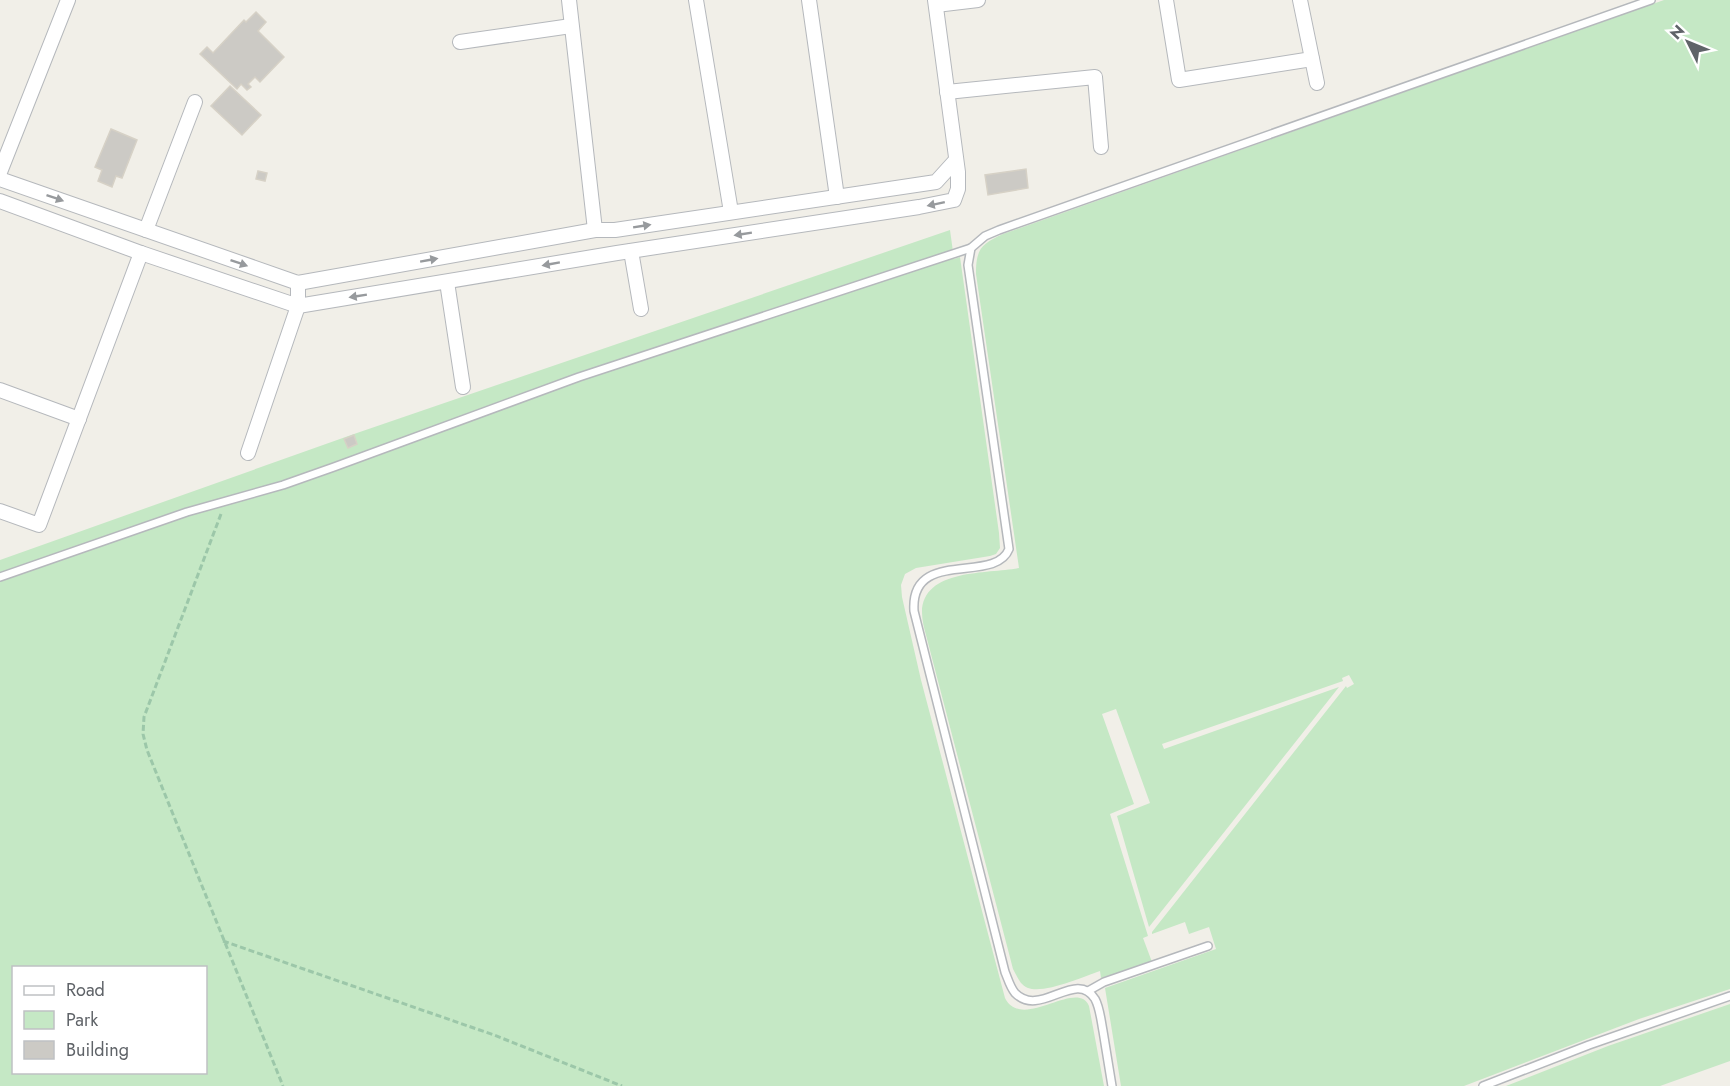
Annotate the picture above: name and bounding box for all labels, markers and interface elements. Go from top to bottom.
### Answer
north arrow [1658,12,1718,72]
text: N [1665,20,1690,45]
one-way arrow [46,194,64,204]
one-way arrow [927,199,945,209]
one-way arrow [632,221,651,230]
one-way arrow [734,229,753,238]
one-way arrow [419,255,438,264]
one-way arrow [230,258,248,268]
one-way arrow [541,260,560,269]
one-way arrow [349,292,368,301]
legend [12,966,207,1074]
text: Road [66,977,105,1003]
text: Park [66,1007,98,1033]
text: Building [66,1037,129,1063]

